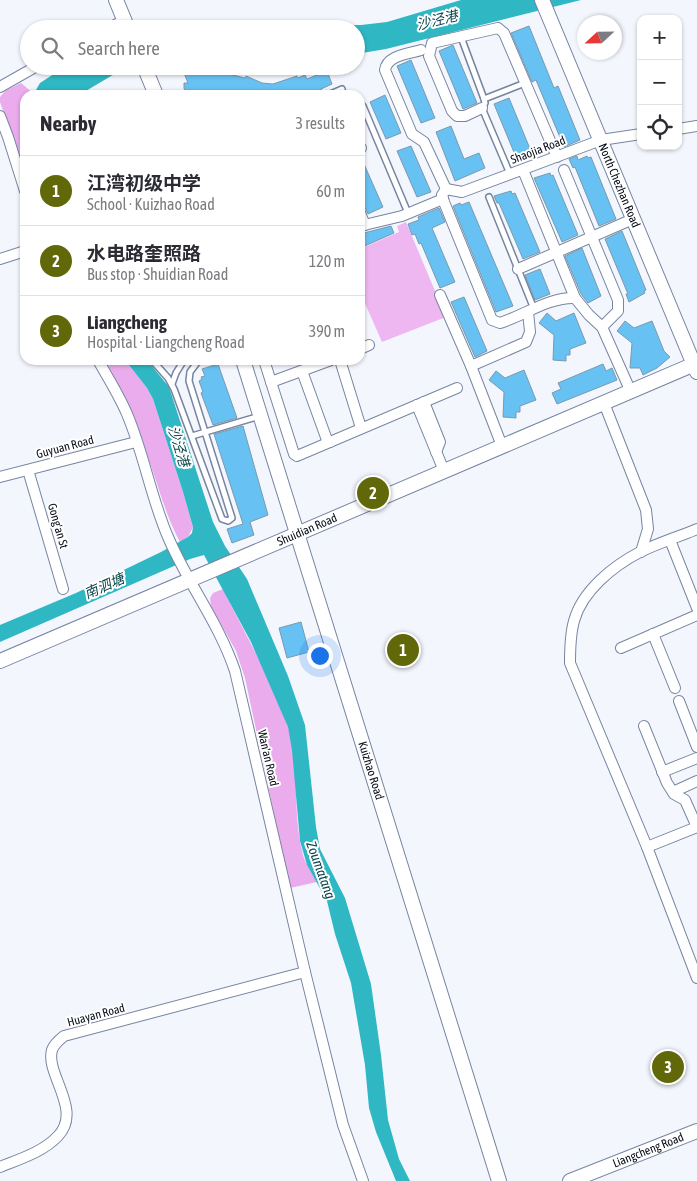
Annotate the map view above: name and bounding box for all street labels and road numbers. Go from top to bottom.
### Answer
street label: Shaojia Road [509,133,567,167]
street label: North Chezhan Road [596,141,643,230]
street label: Guyuan Road [35,433,95,461]
street label: Gong'an St [45,502,71,551]
street label: Shuidian Road [275,511,339,549]
street label: Wan'an Road [255,728,281,788]
street label: Kuizhao Road [355,740,387,801]
street label: Huayan Road [66,1001,126,1029]
street label: Liangcheng Road [611,1130,686,1170]

